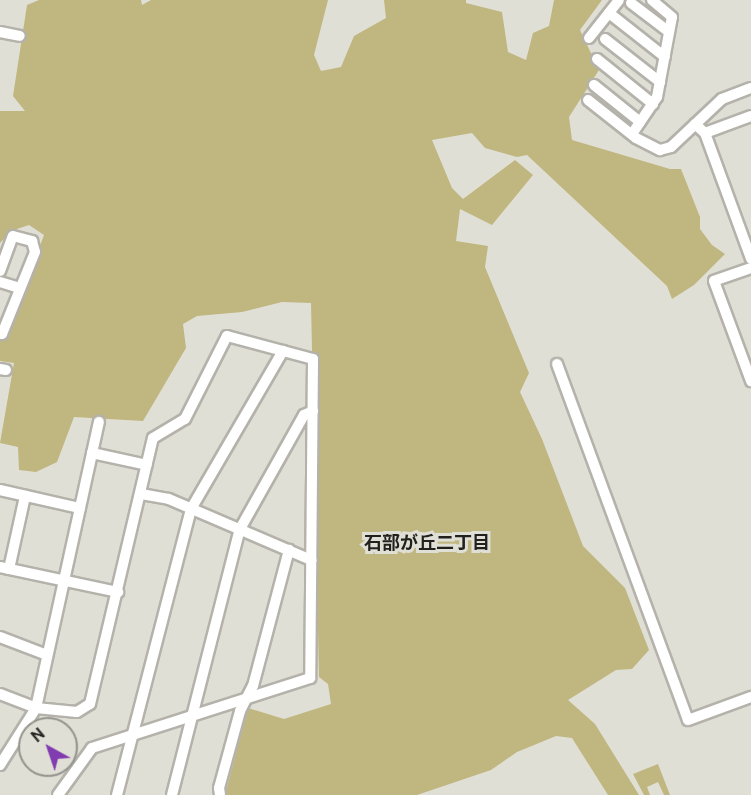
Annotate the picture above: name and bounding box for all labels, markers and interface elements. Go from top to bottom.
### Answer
district label: 石部が丘二丁目 [364,531,490,553]
north arrow [18,717,78,777]
text: N [27,724,48,745]

